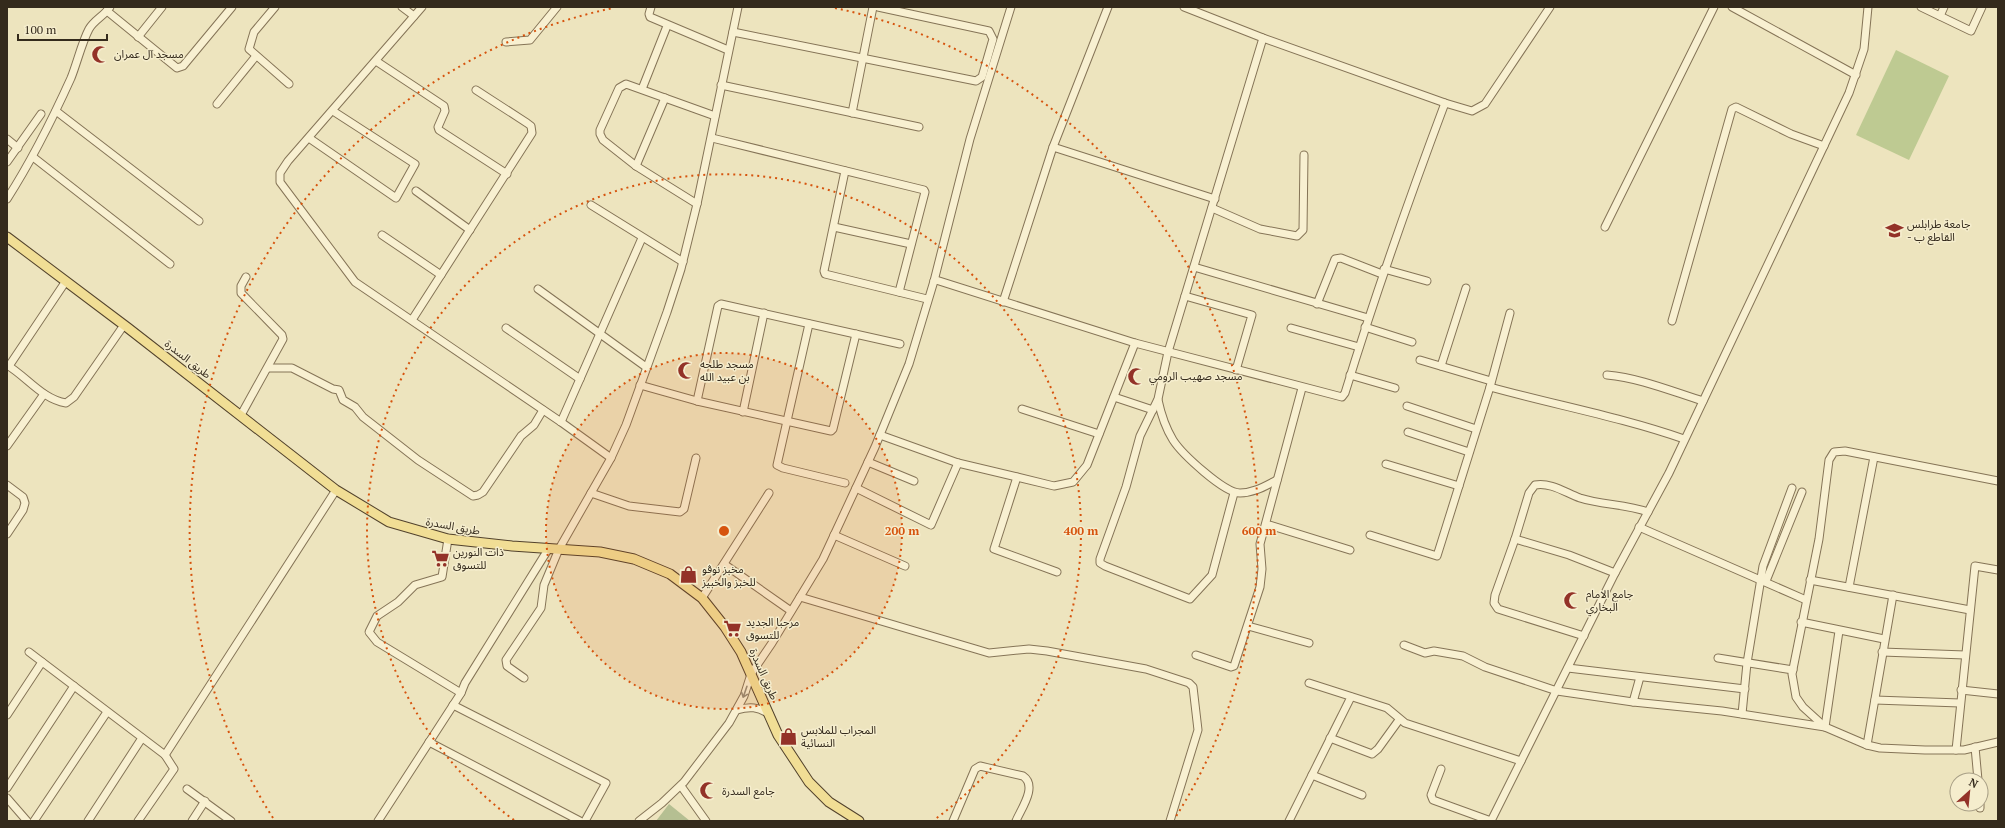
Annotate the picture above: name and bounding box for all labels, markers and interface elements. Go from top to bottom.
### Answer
scale bar [18,16,107,42]
text: 100 m [24,22,57,37]
mosque icon: مسجد آل عمران [91,44,111,64]
place label: مسجد آل عمران [114,47,184,61]
place label: جامعة طرابلس - القاطع ب [1907,217,1971,245]
school or university icon: جامعة طرابلس - القاطع ب [1884,220,1904,240]
street label: طريق السدرة [162,337,214,382]
place label: مسجد طلحه بن عبيد الله [700,357,754,384]
mosque icon: مسجد طلحه بن عبيد الله [677,360,697,380]
mosque icon: مسجد صهيب الرومي [1126,366,1146,386]
place label: مسجد صهيب الرومي [1149,369,1243,386]
street label: طريق السدرة [425,514,481,538]
text: 200 m [885,523,919,538]
text: 400 m [1064,523,1098,538]
text: 600 m [1242,523,1276,538]
centre of rings [717,524,731,538]
place label: ذات النورين للتسوق [453,545,504,572]
supermarket icon: ذات النورين للتسوق [430,548,450,568]
place label: مخبز نوڤو للخبز والخبيز [701,562,756,589]
shop icon: مخبز نوڤو للخبز والخبيز [679,565,699,585]
place label: جامع الامام البخاري [1586,587,1634,617]
mosque icon: جامع الامام البخاري [1563,590,1583,610]
place label: مرحبا الجديد للتسوق [746,615,800,642]
supermarket icon: مرحبا الجديد للتسوق [723,618,743,638]
street label: طريق السدرة [746,646,782,702]
one-way arrow [740,686,748,698]
place label: المجراب للملابس النسائية [801,723,876,750]
shop icon: المجراب للملابس النسائية [778,726,798,746]
north arrow [1949,772,1989,812]
text: N [1967,775,1981,792]
mosque icon: جامع السدرة [699,781,719,801]
place label: جامع السدرة [722,784,775,799]

